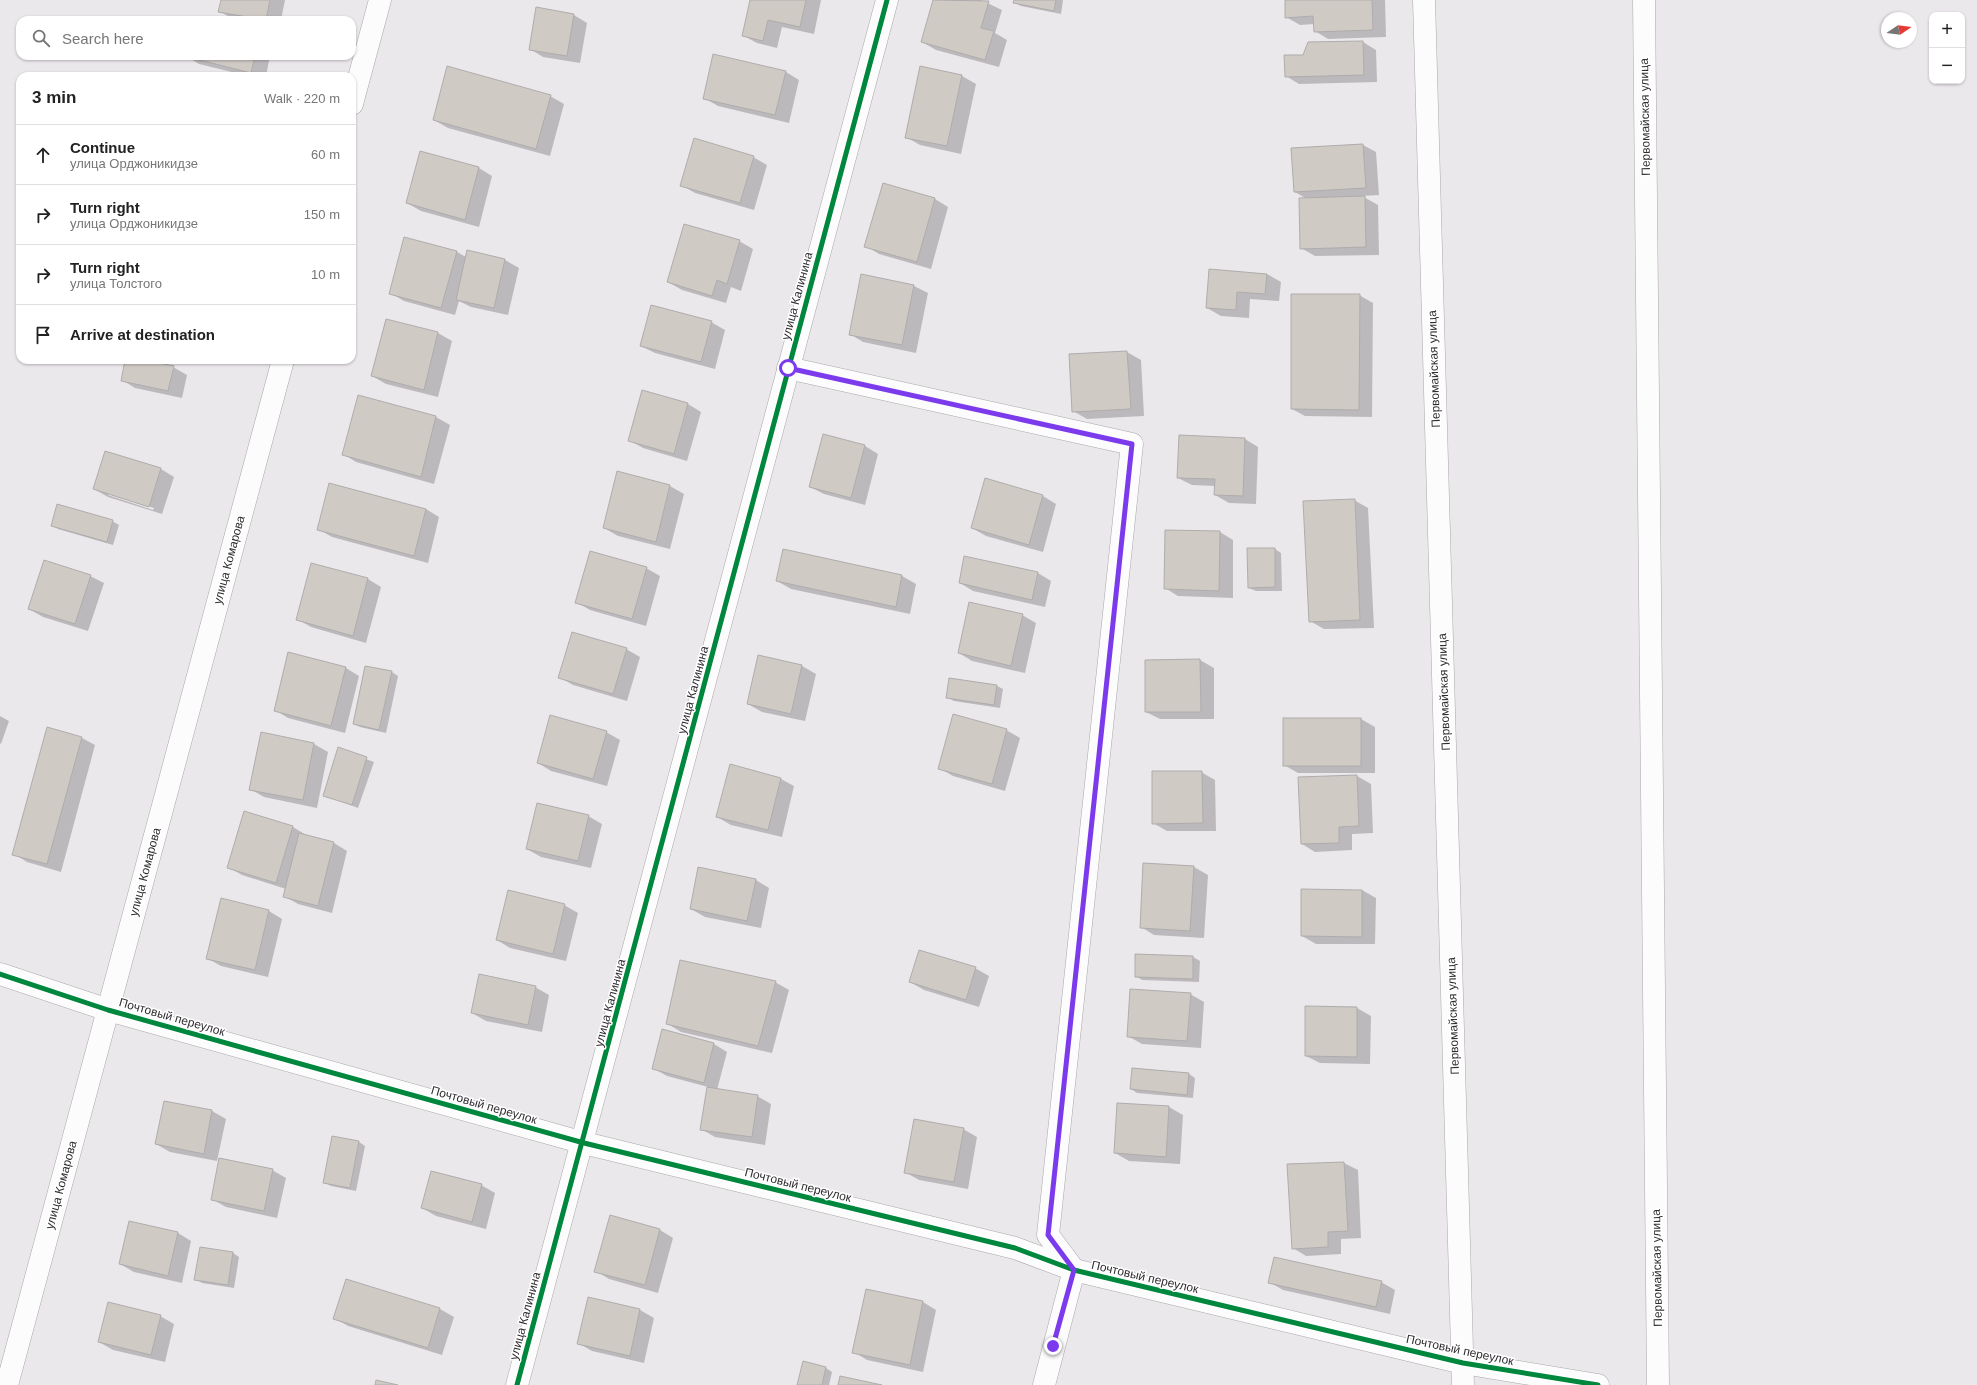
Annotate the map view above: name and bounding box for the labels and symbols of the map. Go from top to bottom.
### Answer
north arrow [1881,12,1917,48]
street label: Первомайская улица [1637,58,1653,176]
street label: улица Калинина [779,250,816,341]
street label: Первомайская улица [1425,310,1443,428]
route start [779,359,797,377]
street label: улица Комарова [210,514,248,606]
street label: Первомайская улица [1435,633,1453,751]
street label: улица Калинина [675,644,712,735]
street label: улица Комарова [126,826,164,918]
street label: улица Калинина [592,957,629,1048]
street label: Первомайская улица [1444,957,1462,1075]
street label: Почтовый переулок [117,995,227,1039]
street label: Почтовый переулок [429,1083,539,1127]
street label: улица Комарова [42,1139,80,1231]
street label: Почтовый переулок [743,1165,854,1205]
street label: Первомайская улица [1649,1209,1665,1327]
street label: Почтовый переулок [1090,1258,1201,1296]
street label: улица Калинина [507,1270,544,1361]
street label: Почтовый переулок [1405,1332,1516,1368]
route end [1044,1337,1062,1355]

